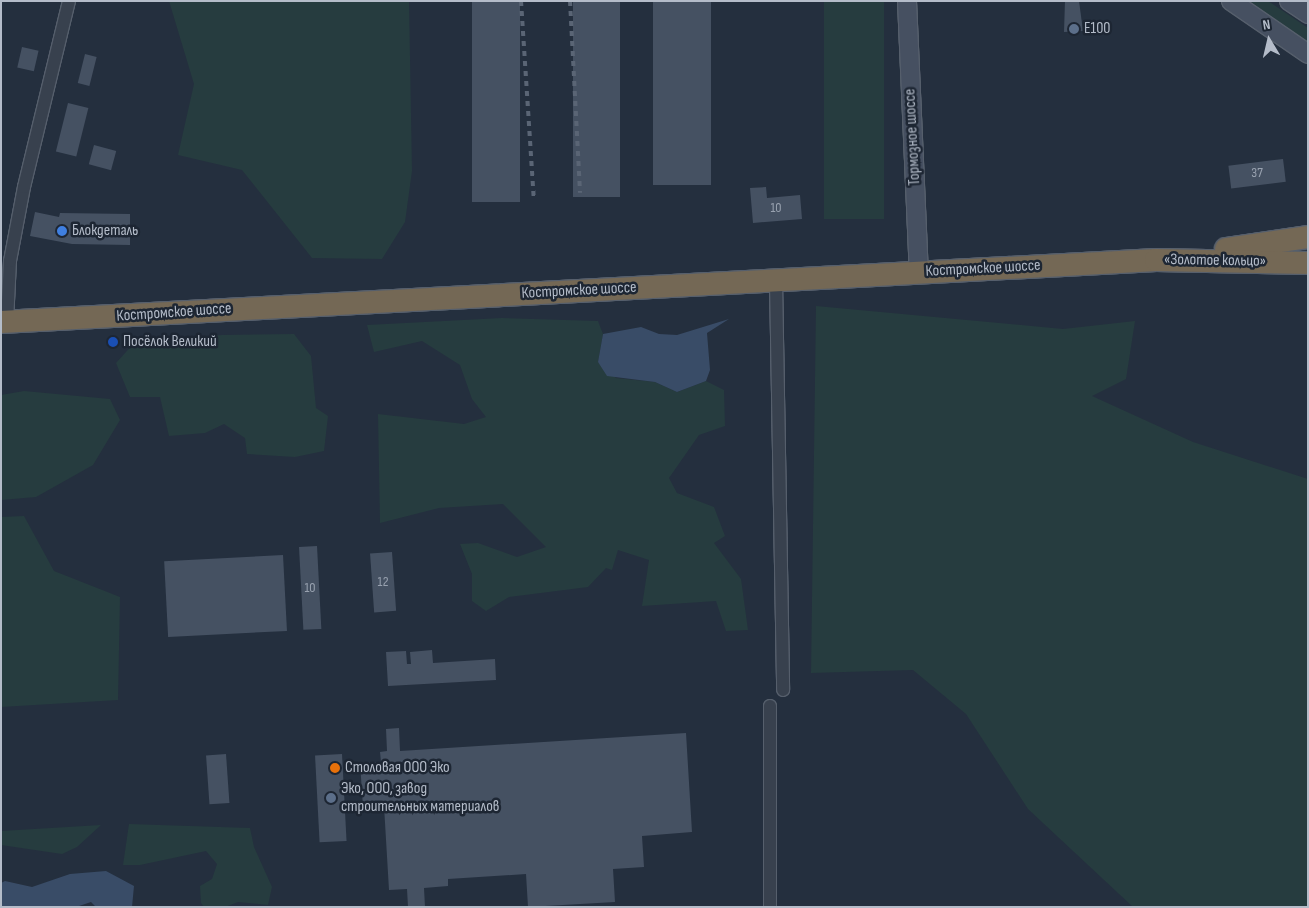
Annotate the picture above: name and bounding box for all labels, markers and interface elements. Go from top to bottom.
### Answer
north arrow [1244,15,1294,65]
text: N [1262,16,1272,34]
place label: E100 [1084,19,1110,39]
marker: E100 [1068,23,1080,35]
street label: Тормозное шоссе [901,88,925,186]
house number: 37 [1251,165,1263,181]
house number: 10 [770,200,782,216]
place label: Блокдеталь [72,221,138,241]
marker: Блокдеталь [56,225,68,237]
street label: «Золотое кольцо» [1164,251,1266,271]
street label: Костромское шоссе [925,256,1041,282]
street label: Костромское шоссе [521,278,637,304]
street label: Костромское шоссе [116,299,232,327]
place label: Посёлок Великий [123,332,217,352]
marker: Посёлок Великий [107,336,119,348]
house number: 12 [378,574,388,590]
house number: 10 [304,580,316,596]
place label: Столовая ООО Эко [345,758,450,778]
marker: Столовая ООО Эко [329,762,341,774]
place label: Эко, ООО, завод строительных материалов [341,779,499,817]
marker: Эко, ООО, завод строительных материалов [325,792,337,804]

